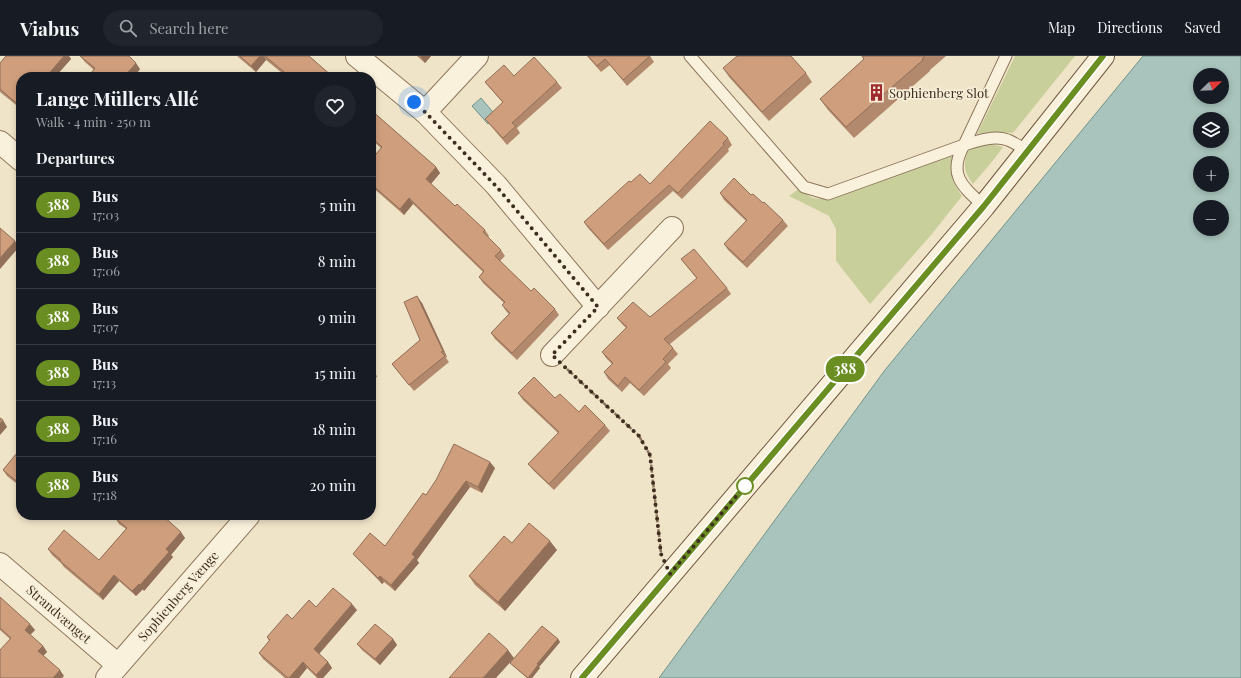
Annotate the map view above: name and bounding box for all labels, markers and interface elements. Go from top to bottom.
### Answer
search box [103,10,383,46]
text: Viabus [20,15,79,41]
icon: search [117,17,139,39]
text: Search here [149,18,229,38]
text: Map [1048,18,1075,37]
text: Directions [1097,18,1163,37]
text: Saved [1185,18,1221,37]
north arrow [1193,68,1229,104]
map controls [1193,68,1229,236]
building icon: Sophienberg Slot [866,83,886,103]
place label: Sophienberg Slot [889,84,989,101]
text: Lange Müllers Allé [36,85,199,111]
button: heart [314,85,356,127]
your location [404,92,424,112]
button: layers [1193,112,1229,148]
text: Walk · 4 min · 250 m [36,113,151,130]
text: Departures [36,148,115,168]
button: + [1193,156,1229,192]
text: Bus [92,186,118,206]
text: 388 [47,195,69,214]
text: 5 min [320,195,356,215]
button: − [1193,200,1229,236]
text: 17:03 [92,206,119,223]
text: Bus [92,242,118,262]
text: 388 [47,251,69,270]
text: 8 min [318,251,356,271]
text: 17:06 [92,262,120,279]
text: Bus [92,298,118,318]
text: 388 [47,307,69,326]
text: 9 min [318,307,356,327]
text: 17:07 [92,318,119,335]
text: Bus [92,354,118,374]
line badge: 388 [822,356,868,382]
text: 388 [834,359,856,378]
text: 388 [47,363,69,382]
text: 15 min [314,363,356,383]
text: 17:13 [92,374,116,391]
text: Bus [92,410,118,430]
text: 388 [47,419,69,438]
text: 18 min [312,419,356,439]
text: 17:16 [92,430,117,447]
text: Bus [92,466,118,486]
text: 388 [47,475,69,494]
text: 20 min [309,475,356,495]
unlabelled marker [736,477,754,495]
text: 17:18 [92,486,117,503]
street label: Sophienberg Vænge [134,546,222,645]
street label: Strandvænget [23,581,96,647]

